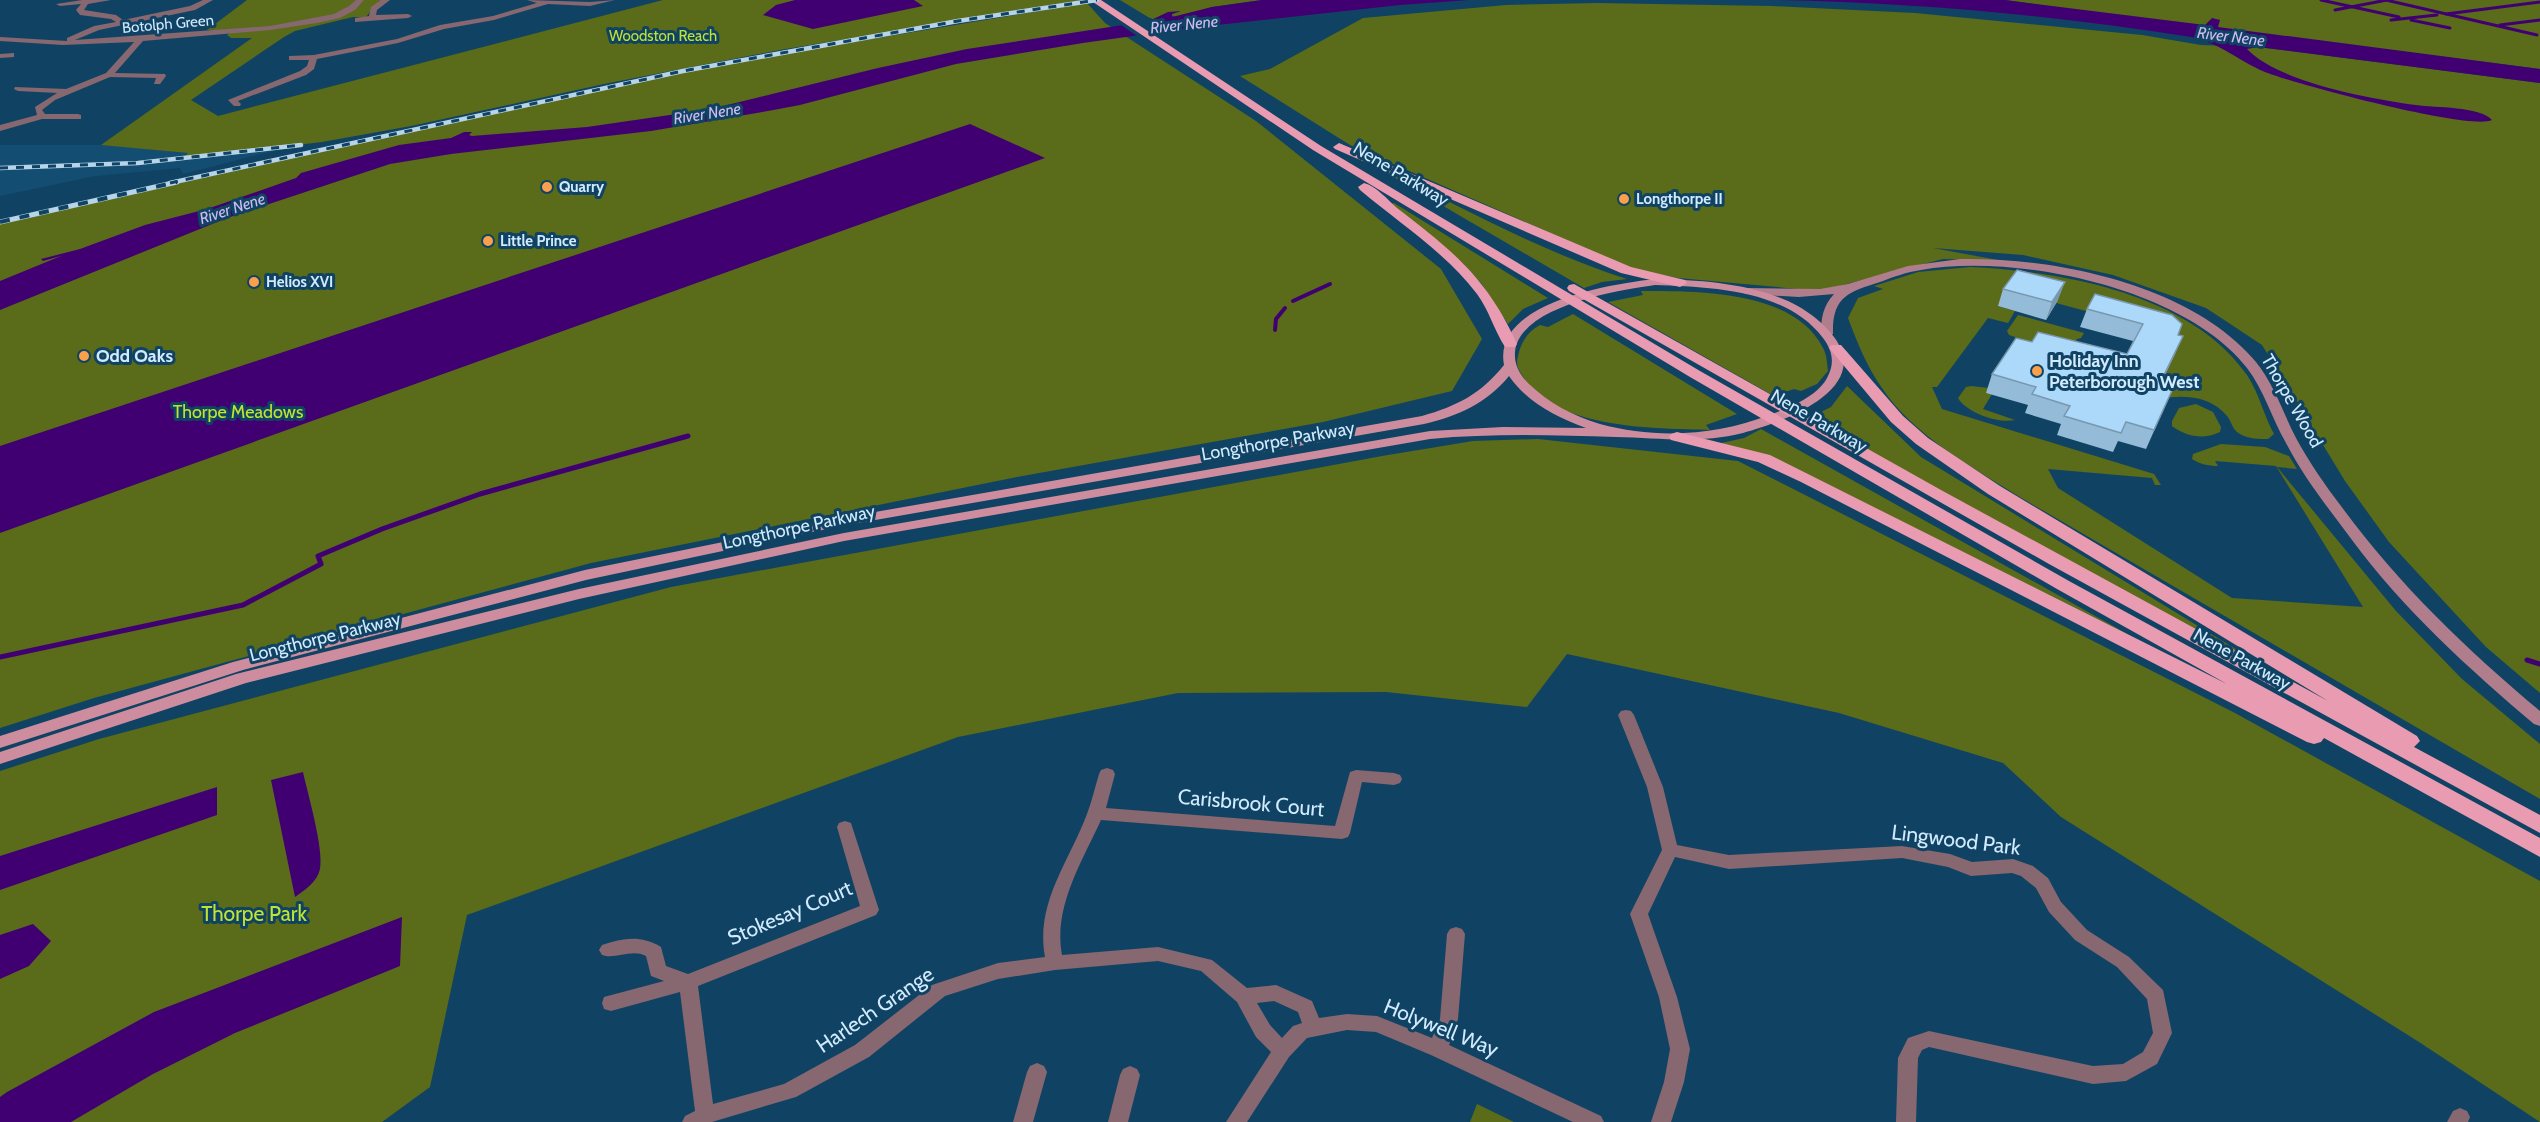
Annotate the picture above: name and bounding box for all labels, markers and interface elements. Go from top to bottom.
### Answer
street label: Botolph Green [121,11,215,37]
water label: River Nene [1149,11,1219,37]
water label: River Nene [2196,23,2266,50]
park label: Woodston Reach [609,27,717,45]
water label: River Nene [672,99,742,128]
street label: Nene Parkway [1349,137,1453,211]
place label: Quarry [559,178,605,196]
marker: Quarry [540,180,554,194]
water label: River Nene [197,189,267,228]
place label: Longthorpe II [1636,190,1723,208]
marker: Longthorpe II [1617,192,1631,206]
place label: Little Prince [500,232,577,250]
marker: Little Prince [481,234,495,248]
place label: Helios XVI [266,273,333,291]
marker: Helios XVI [247,275,261,289]
place label: Odd Oaks [96,345,173,367]
marker: Odd Oaks [77,349,91,363]
place label: Holiday Inn Peterborough West [2049,350,2199,393]
street label: Thorpe Wood [2256,350,2328,452]
marker: Holiday Inn Peterborough West [2030,364,2044,378]
street label: Nene Parkway [1767,385,1871,457]
park label: Thorpe Meadows [173,401,303,423]
street label: Longthorpe Parkway [1200,417,1356,465]
street label: Longthorpe Parkway [721,500,877,554]
street label: Longthorpe Parkway [247,608,403,666]
street label: Nene Parkway [2190,623,2294,695]
street label: Carisbrook Court [1177,784,1325,821]
street label: Lingwood Park [1890,819,2022,860]
street label: Stokesay Court [724,875,856,950]
park label: Thorpe Park [201,901,307,926]
street label: Harlech Grange [811,961,938,1058]
street label: Holywell Way [1380,993,1502,1062]

